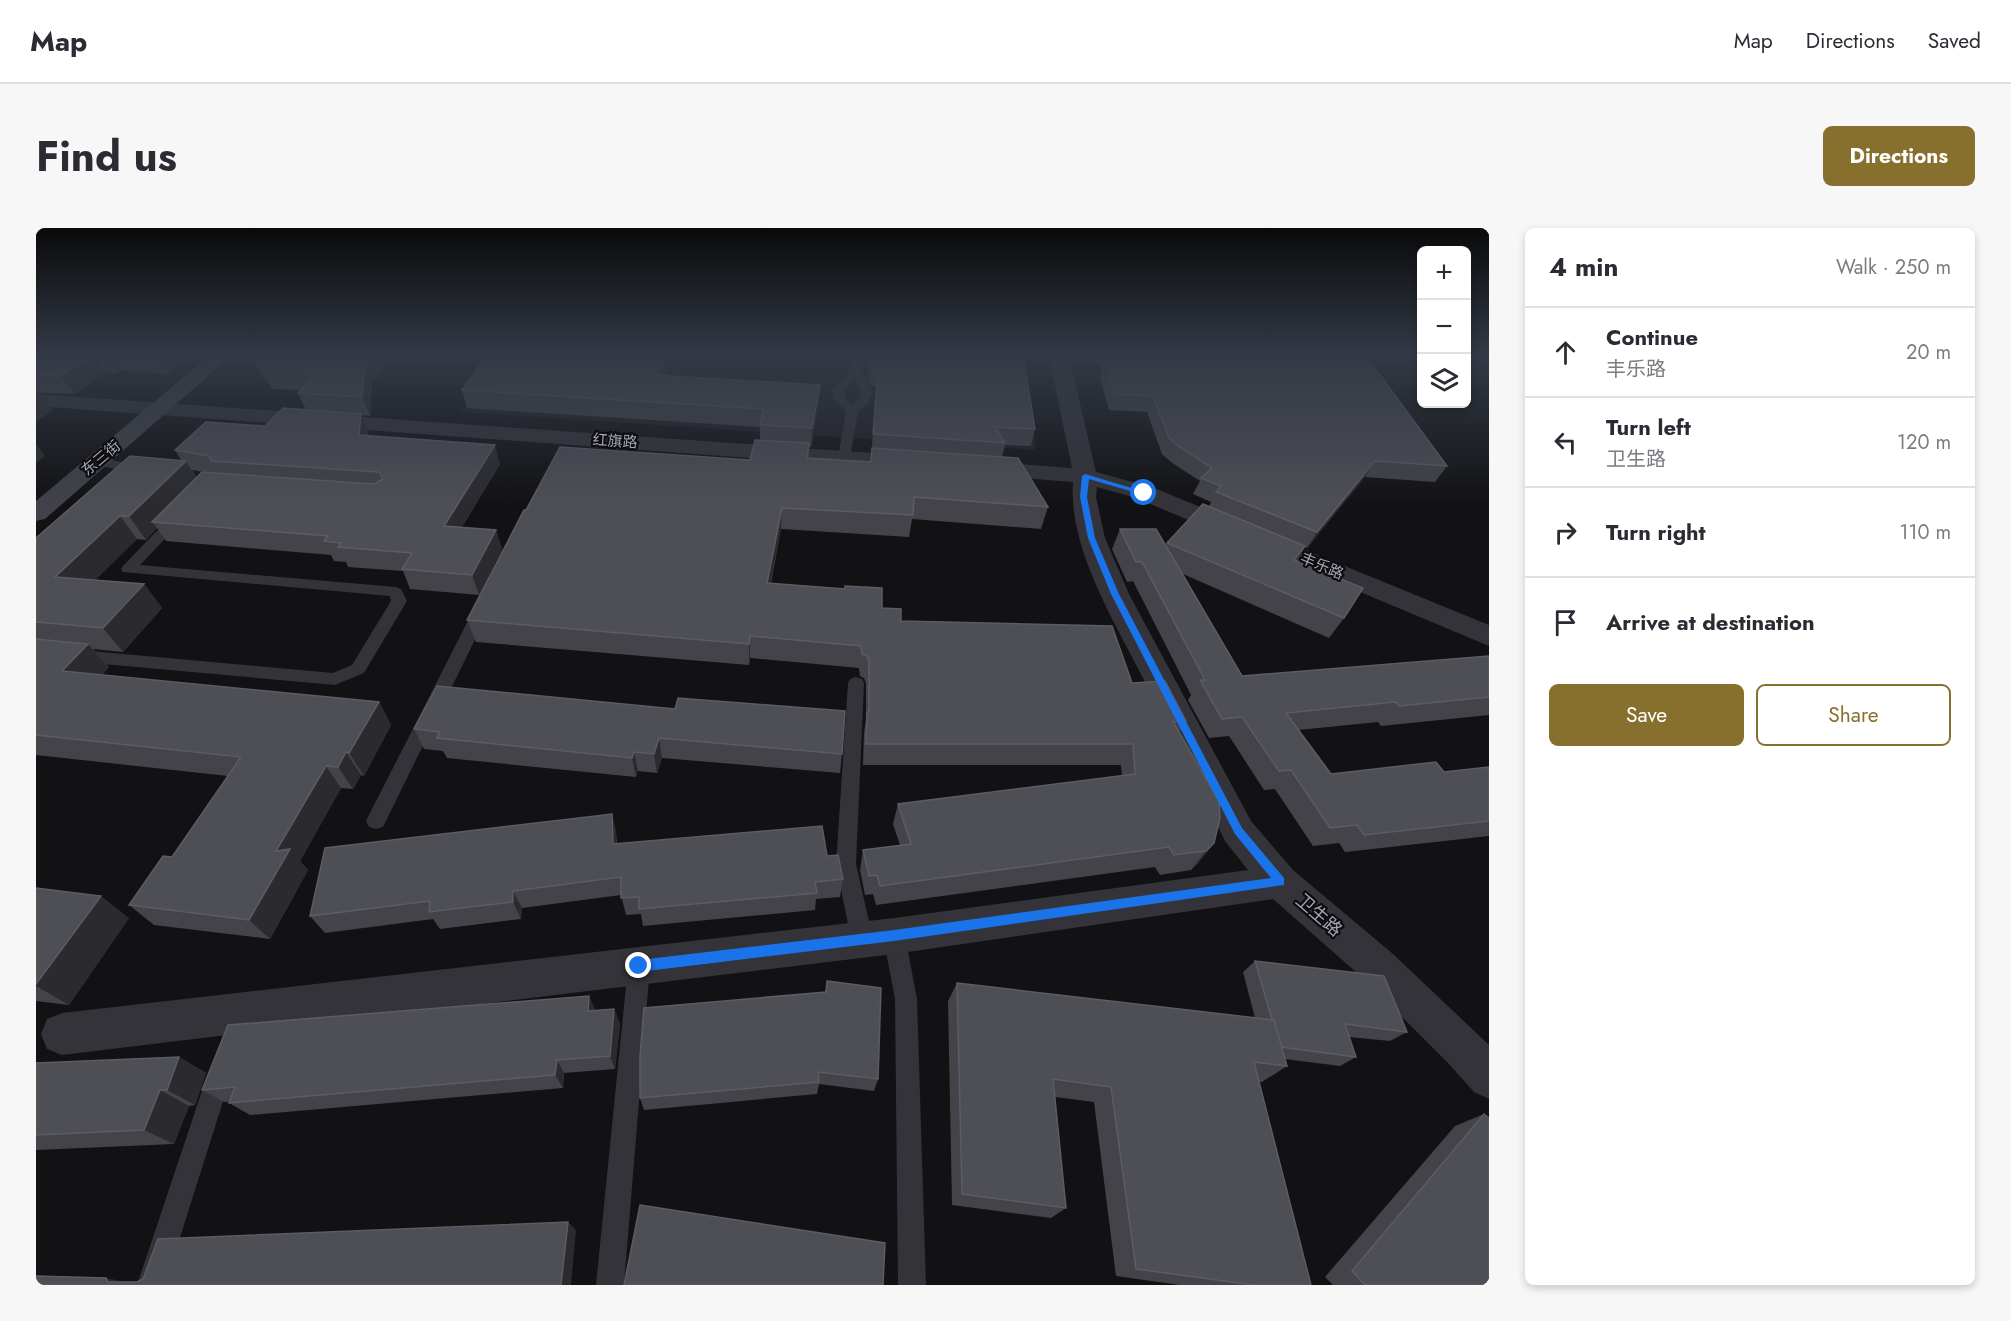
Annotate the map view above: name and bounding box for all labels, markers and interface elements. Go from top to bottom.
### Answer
text: Map [30,21,87,62]
text: Map [1734,26,1773,56]
text: Directions [1806,26,1895,56]
text: Saved [1928,26,1981,56]
text: Find us [36,126,177,187]
button: Directions [1823,126,1975,186]
map controls [1417,246,1471,408]
button: + [1417,246,1471,300]
text: 4 min [1549,248,1618,286]
text: Walk · 250 m [1836,253,1951,282]
button: − [1417,300,1471,354]
text: Continue [1606,321,1698,353]
icon: ahead [1549,336,1582,369]
text: 20 m [1906,338,1951,367]
button: layers [1417,354,1471,408]
text: 丰乐路 [1606,355,1666,384]
text: Turn left [1606,411,1691,443]
icon: left [1549,426,1582,459]
street label: 红旗路 [592,428,638,454]
text: 120 m [1897,428,1951,457]
street label: 东三街 [77,435,125,481]
text: 卫生路 [1606,445,1666,474]
route start [1130,479,1156,505]
icon: right [1549,516,1582,549]
text: Turn right [1606,516,1706,548]
text: 110 m [1899,518,1951,547]
street label: 丰乐路 [1297,547,1347,585]
icon: arrive [1549,606,1582,639]
text: Arrive at destination [1606,606,1815,638]
button: Save [1549,684,1744,746]
button: Share [1756,684,1951,746]
street label: 卫生路 [1290,887,1348,943]
route end [625,952,651,978]

